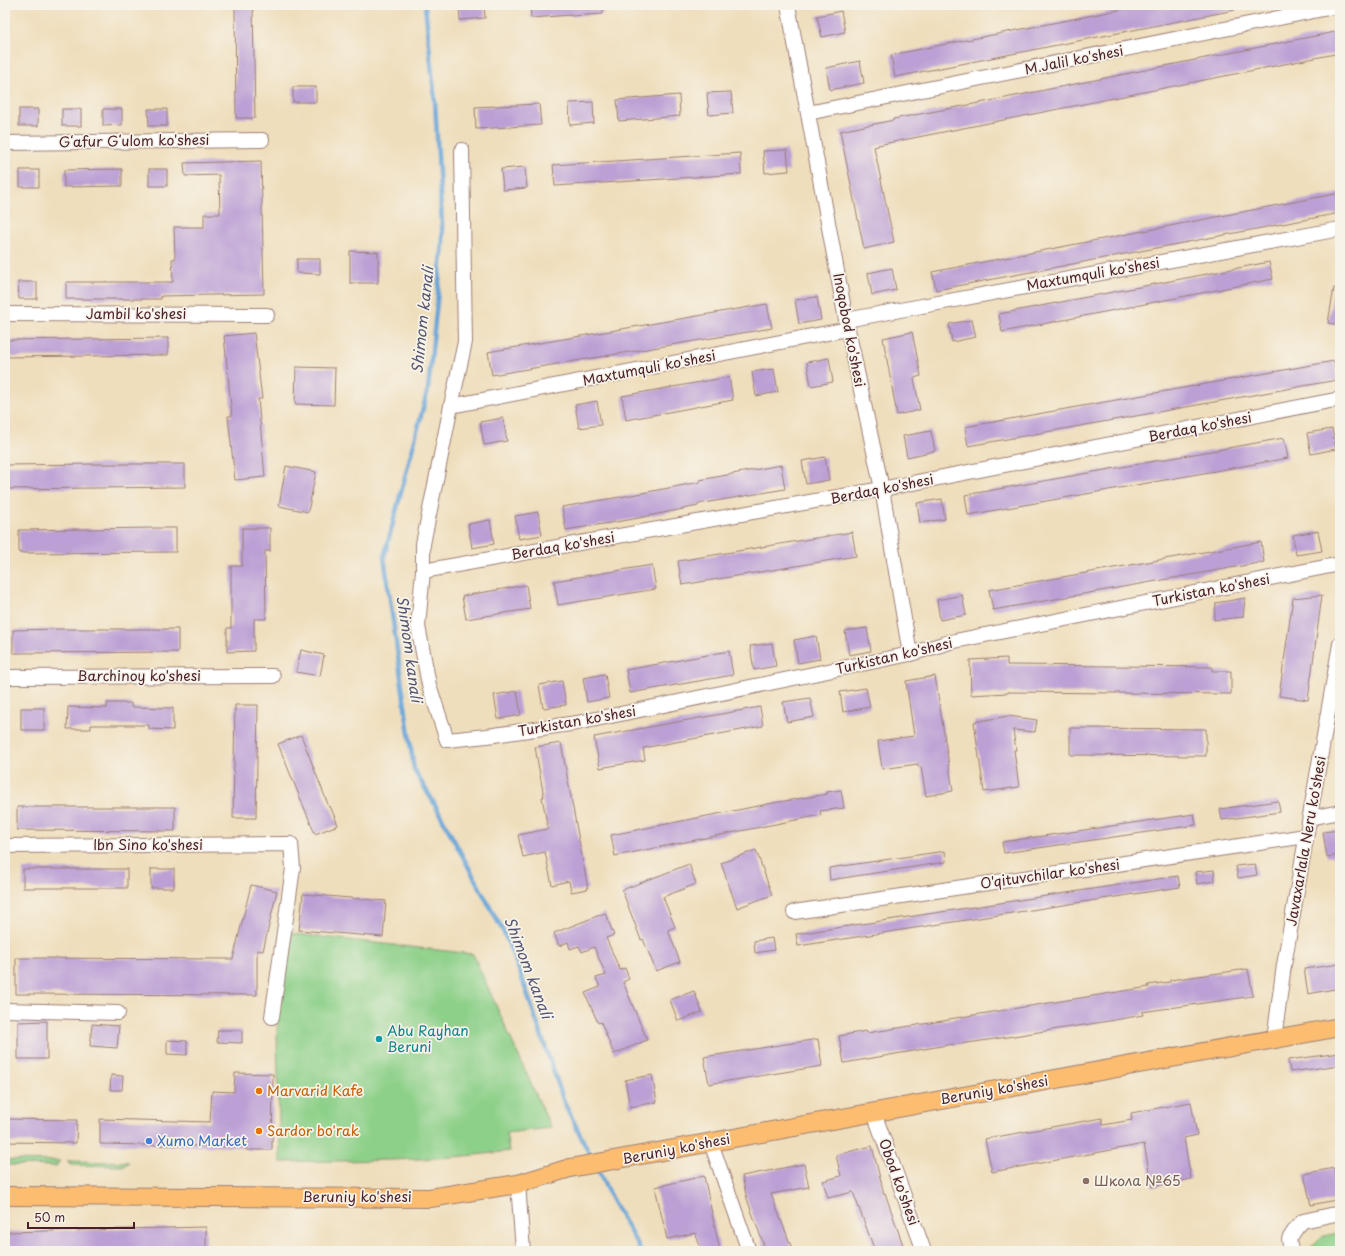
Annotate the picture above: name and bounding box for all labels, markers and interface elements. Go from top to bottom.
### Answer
street label: M.Jalil ko'shesi [1023,40,1125,79]
street label: Gʻafur Gʻulom ko'shesi [58,129,210,152]
street label: Maxtumquli ko'shesi [1025,251,1161,296]
water label: Shimom kanali [404,262,439,375]
street label: Inoqobod ko'shesi [828,271,871,389]
street label: Jambil ko'shesi [86,303,186,324]
street label: Maxtumquli ko'shesi [581,344,717,391]
street label: Berdaq ko'shesi [1147,406,1253,447]
street label: Berdaq ko'shesi [829,468,935,509]
street label: Berdaq ko'shesi [510,526,616,565]
street label: Turkistan ko'shesi [1150,568,1272,611]
water label: Shimom kanali [392,594,430,706]
street label: Turkistan ko'shesi [833,632,954,679]
street label: Barchinoy ko'shesi [77,665,201,686]
street label: Turkistan ko'shesi [516,700,638,741]
street label: Javaxarlala Neru ko'shesi [1280,754,1331,928]
street label: Ibn Sino ko'shesi [93,834,203,855]
street label: O'qituvchilar ko'shesi [979,853,1121,894]
water label: Shimom kanali [499,913,560,1024]
place label: Abu Rayhan Beruni [387,1020,469,1057]
marker: Abu Rayhan Beruni [374,1034,384,1044]
street label: Beruniy ko'shesi [938,1070,1050,1109]
place label: Marvarid Kafe [267,1080,363,1101]
marker: Marvarid Kafe [254,1086,264,1096]
place label: Sardor bo'rak [267,1120,360,1141]
marker: Sardor bo'rak [254,1126,264,1136]
street label: Beruniy ko'shesi [620,1128,732,1169]
place label: Xumo Market [157,1130,247,1151]
street label: Obod ko'shesi [874,1135,925,1228]
marker: Xumo Market [144,1136,154,1146]
place label: Школа №65 [1094,1170,1181,1191]
marker: Школа №65 [1081,1176,1091,1186]
street label: Beruniy ko'shesi [302,1186,412,1207]
scale bar [28,1204,134,1230]
text: 50 m [34,1208,65,1226]

